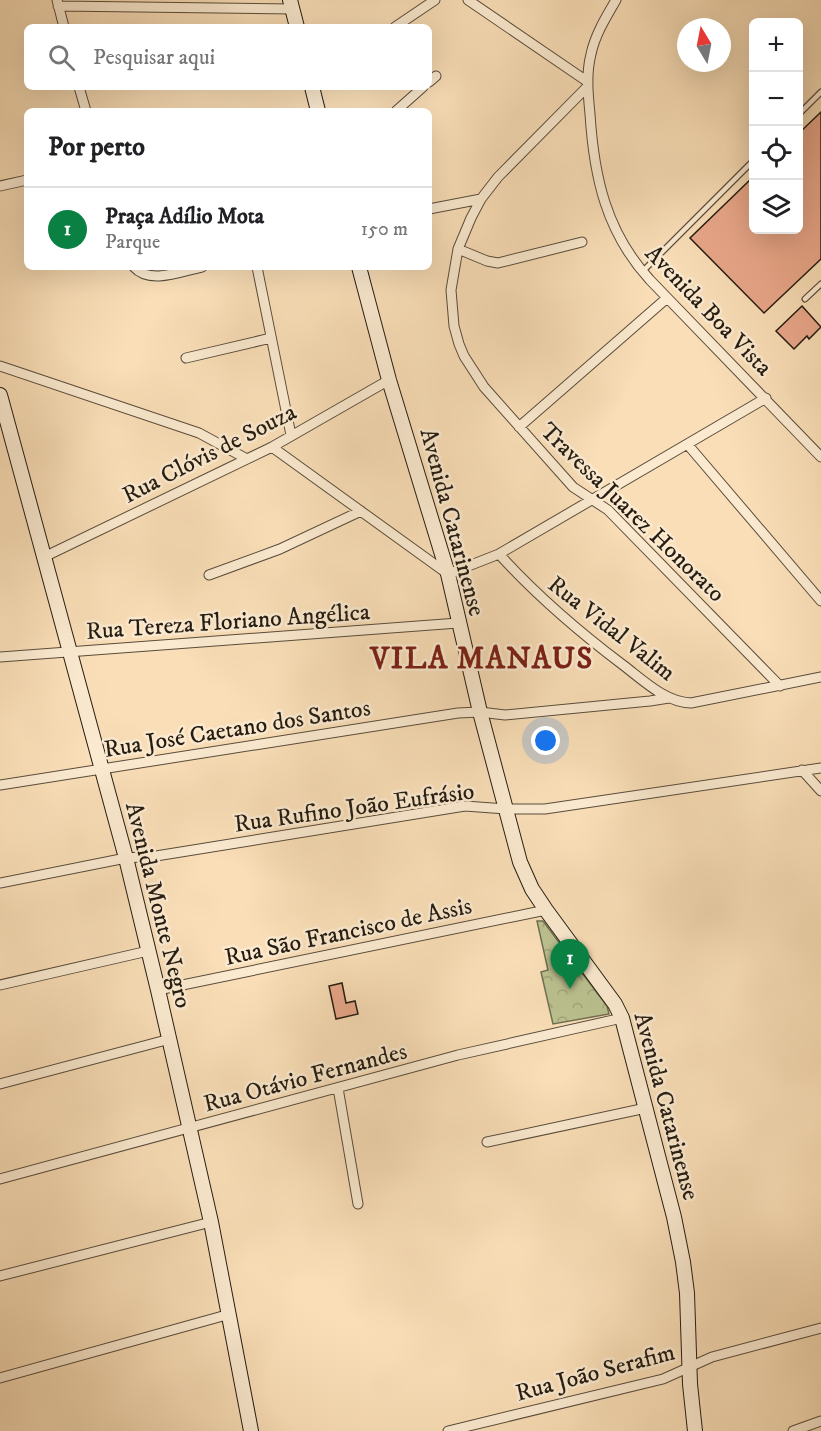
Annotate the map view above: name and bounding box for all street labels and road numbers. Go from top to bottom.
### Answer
street label: Avenida Boa Vista [638,239,779,383]
street label: Rua Clóvis de Souza [118,397,302,511]
street label: Travessa Juarez Honorato [533,417,731,609]
street label: Avenida Catarinense [413,425,492,620]
street label: Rua Vidal Valim [541,570,681,688]
street label: Rua Tereza Floriano Angélica [85,597,372,647]
street label: Rua José Caetano dos Santos [102,693,373,765]
street label: Rua Rufino João Eufrásio [232,776,476,840]
street label: Avenida Monte Negro [118,799,198,1011]
street label: Rua São Francisco de Assis [222,891,475,973]
street label: Avenida Catarinense [627,1009,706,1204]
street label: Rua Otávio Fernandes [200,1036,410,1120]
street label: Rua João Serafim [512,1337,678,1409]

